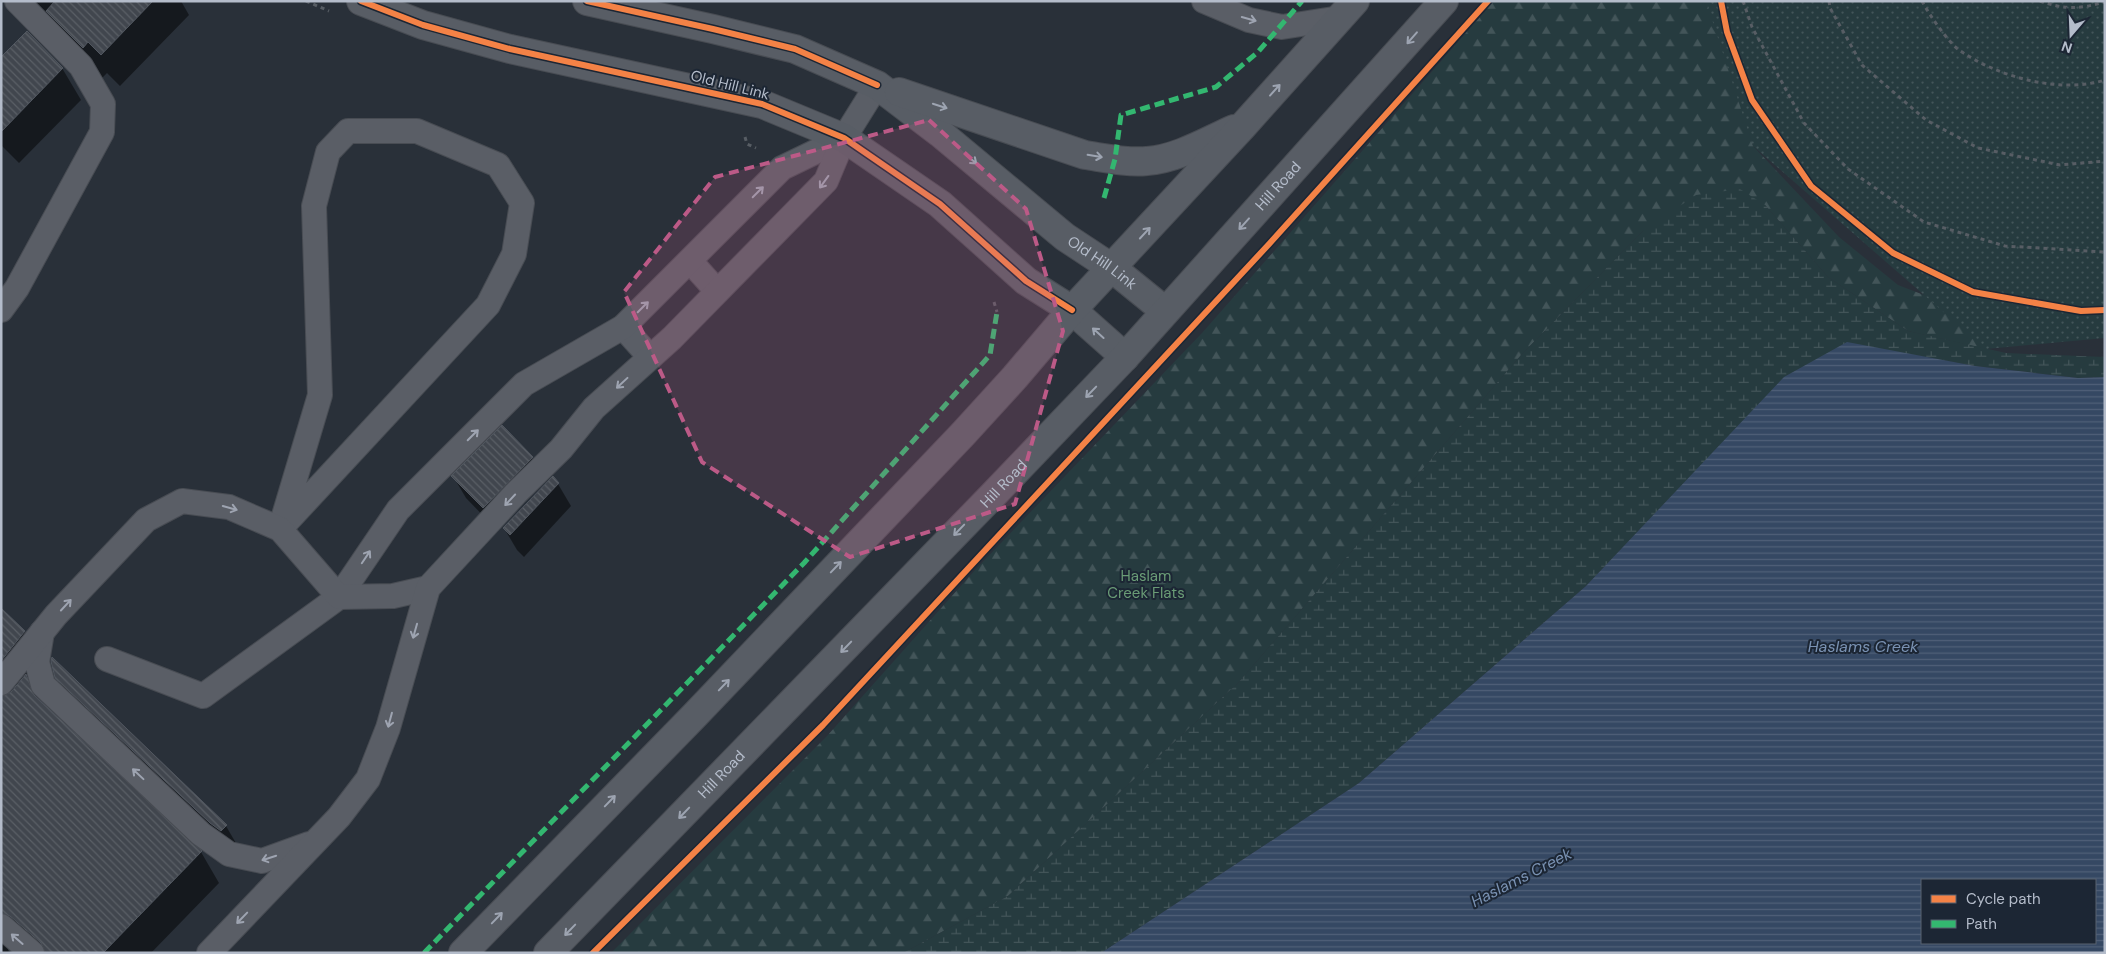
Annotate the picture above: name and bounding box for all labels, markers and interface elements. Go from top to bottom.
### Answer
north arrow [2046,10,2096,60]
one-way arrow [1241,15,1257,25]
one-way arrow [1406,31,1417,44]
text: N [2059,37,2075,57]
street label: Old Hill Link [689,66,772,105]
one-way arrow [1269,83,1281,96]
one-way arrow [932,102,947,111]
one-way arrow [1086,152,1102,162]
one-way arrow [964,153,977,164]
street label: Hill Road [1251,157,1305,215]
one-way arrow [819,175,829,189]
one-way arrow [752,186,764,198]
one-way arrow [1238,217,1250,230]
one-way arrow [1139,226,1151,239]
street label: Old Hill Link [1064,231,1141,294]
one-way arrow [637,301,650,313]
one-way arrow [1092,327,1105,339]
one-way arrow [615,377,628,388]
one-way arrow [1085,386,1097,399]
one-way arrow [467,429,479,442]
street label: Hill Road [976,455,1031,512]
one-way arrow [504,493,516,506]
one-way arrow [222,504,238,514]
one-way arrow [953,524,965,536]
one-way arrow [361,550,371,564]
one-way arrow [830,561,842,574]
park label: Haslam Creek Flats [1107,566,1185,603]
one-way arrow [60,598,72,611]
one-way arrow [410,622,420,638]
water label: Haslams Creek [1808,636,1919,657]
one-way arrow [840,640,852,653]
one-way arrow [718,679,730,691]
one-way arrow [385,712,394,728]
street label: Hill Road [694,746,749,803]
one-way arrow [132,768,145,780]
one-way arrow [604,796,616,808]
one-way arrow [677,807,690,819]
water label: Haslams Creek [1467,843,1576,912]
one-way arrow [262,854,278,864]
legend [1921,879,2096,944]
text: Cycle path [1966,889,2041,909]
one-way arrow [236,911,248,924]
one-way arrow [491,912,503,924]
text: Path [1966,914,1997,934]
one-way arrow [564,923,576,936]
one-way arrow [10,934,23,945]

